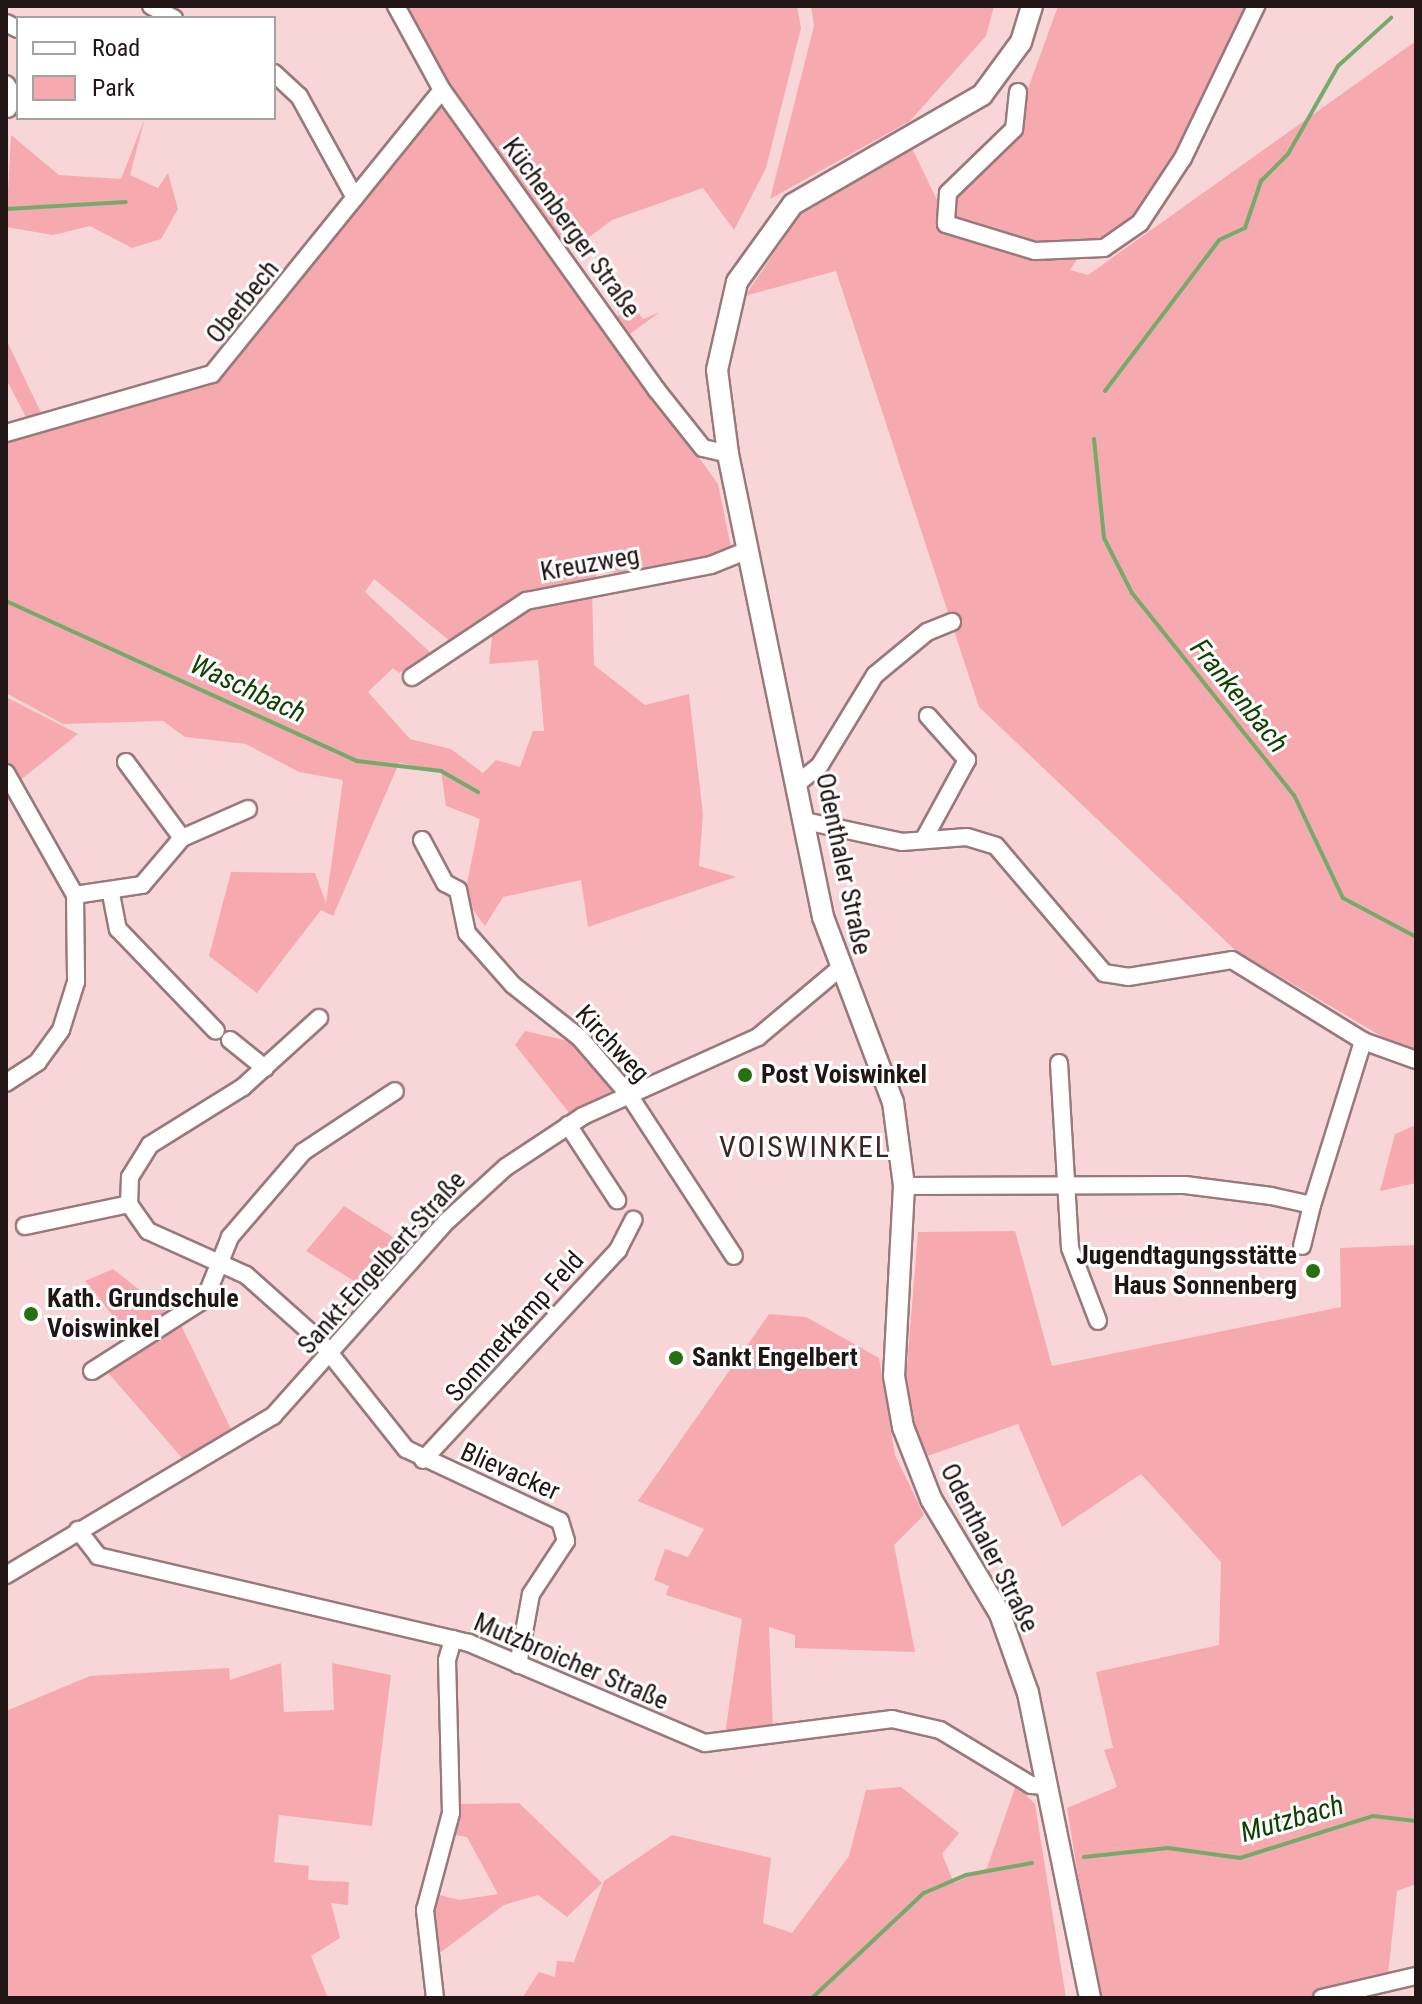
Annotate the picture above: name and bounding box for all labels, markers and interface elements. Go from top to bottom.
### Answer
legend [16,16,276,120]
text: Road [92,34,140,62]
text: Park [92,74,135,102]
street label: Küchenberger Straße [495,132,647,324]
street label: Oberbech [200,254,286,350]
street label: Kreuzweg [538,540,642,588]
water label: Frankenbach [1183,632,1295,760]
water label: Waschbach [185,648,311,730]
street label: Odenthaler Straße [809,770,877,958]
street label: Kirchweg [568,999,656,1089]
place label: Post Voiswinkel [761,1059,927,1091]
marker: Post Voiswinkel [736,1066,754,1084]
district label: VOISWINKEL [719,1129,891,1165]
street label: Sankt-Engelbert-Straße [292,1165,472,1361]
place label: Jugendtagungsstätte Haus Sonnenberg [1076,1240,1297,1302]
street label: Sommerkamp Feld [439,1245,591,1409]
marker: Jugendtagungsstätte Haus Sonnenberg [1304,1262,1322,1280]
place label: Kath. Grundschule Voiswinkel [47,1283,239,1344]
marker: Kath. Grundschule Voiswinkel [22,1305,40,1323]
place label: Sankt Engelbert [692,1342,858,1374]
marker: Sankt Engelbert [667,1349,685,1367]
street label: Blievacker [456,1436,564,1508]
street label: Odenthaler Straße [933,1459,1045,1637]
street label: Mutzbroicher Straße [469,1607,673,1717]
water label: Mutzbach [1237,1788,1347,1850]

